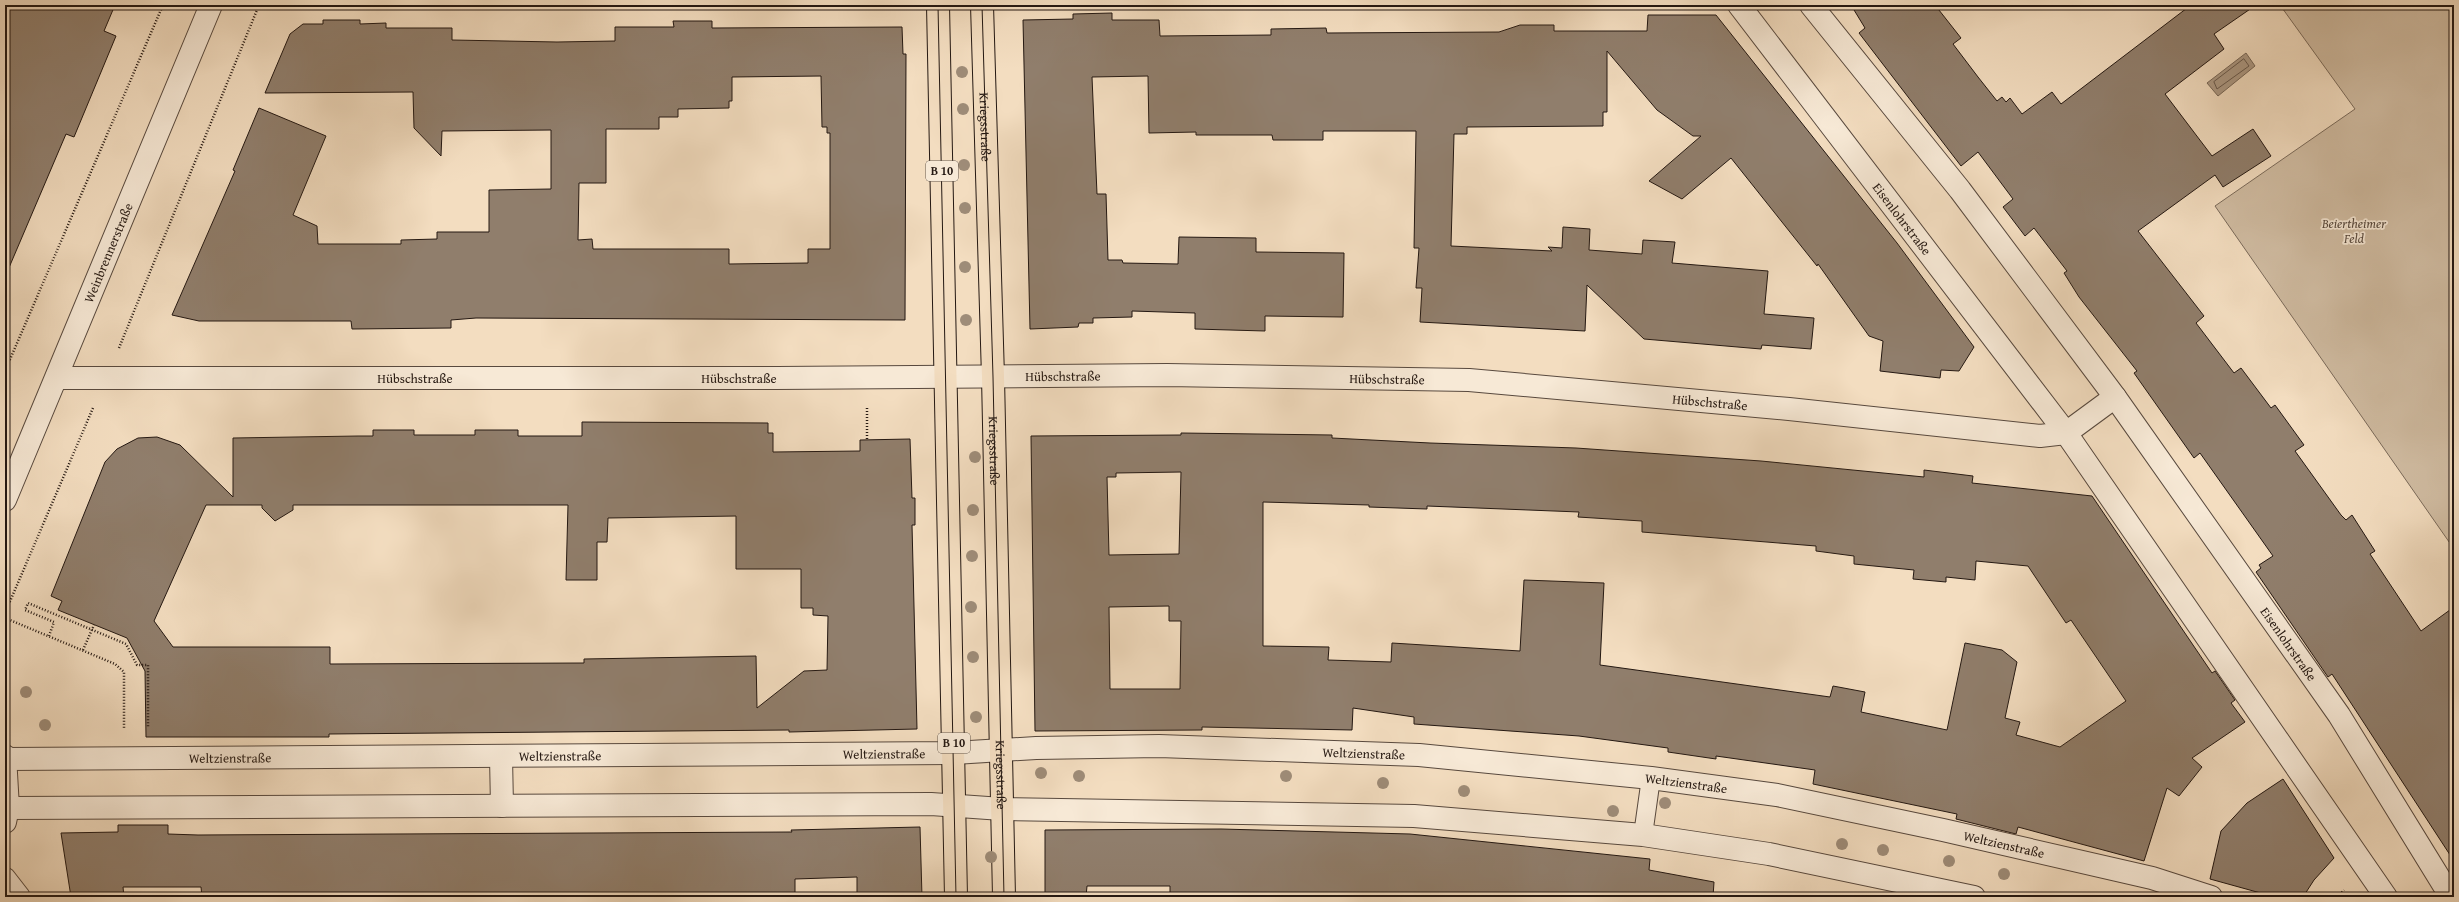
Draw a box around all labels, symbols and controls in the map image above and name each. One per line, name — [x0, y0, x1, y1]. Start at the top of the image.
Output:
street label: Kriegsstraße — [975, 92, 996, 162]
road number: B 10 — [926, 161, 958, 181]
street label: Eisenlohrstraße — [1868, 179, 1936, 259]
street label: Weinbrennerstraße — [79, 200, 138, 306]
park label: Beiertheimer Feld — [2321, 214, 2387, 248]
street label: Hübschstraße — [1025, 367, 1101, 386]
street label: Hübschstraße — [377, 369, 453, 388]
street label: Hübschstraße — [701, 369, 777, 388]
street label: Hübschstraße — [1349, 369, 1425, 389]
street label: Hübschstraße — [1672, 389, 1748, 415]
street label: Kriegsstraße — [984, 416, 1004, 486]
street label: Eisenlohrstraße — [2256, 603, 2321, 685]
road number: B 10 — [938, 733, 970, 753]
street label: Kriegsstraße — [991, 740, 1011, 810]
street label: Weltzienstraße — [1322, 743, 1405, 765]
street label: Weltzienstraße — [843, 744, 925, 764]
street label: Weltzienstraße — [519, 746, 601, 766]
street label: Weltzienstraße — [189, 748, 271, 768]
street label: Weltzienstraße — [1644, 768, 1728, 798]
street label: Weltzienstraße — [1962, 826, 2046, 863]

